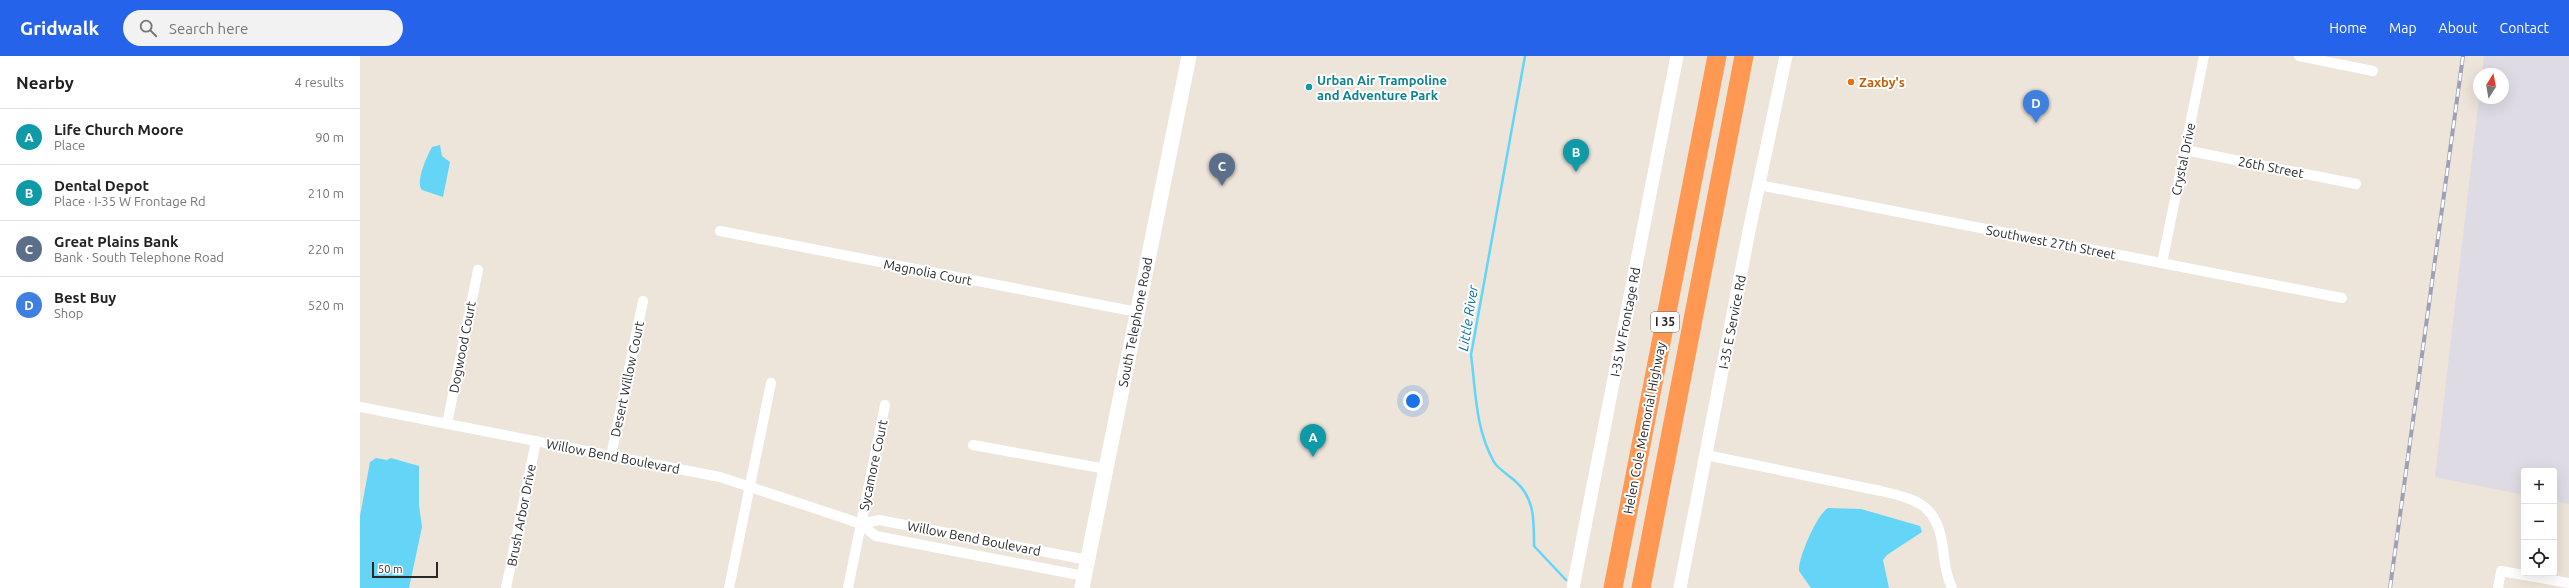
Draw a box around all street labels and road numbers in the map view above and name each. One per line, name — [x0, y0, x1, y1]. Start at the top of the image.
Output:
street label: Crystal Drive — [2168, 121, 2198, 197]
street label: 26th Street — [2237, 154, 2305, 180]
street label: Southwest 27th Street — [1985, 223, 2117, 261]
street label: South Telephone Road — [1116, 256, 1154, 388]
street label: Magnolia Court — [883, 257, 973, 287]
street label: I-35 W Frontage Rd — [1608, 266, 1642, 378]
street label: I-35 E Service Rd — [1716, 274, 1748, 370]
street label: Dogwood Court — [446, 300, 478, 394]
road number: I 35 — [1651, 312, 1679, 332]
street label: Desert Willow Court — [608, 320, 646, 438]
street label: Helen Cole Memorial Highway — [1620, 341, 1668, 515]
street label: Sycamore Court — [857, 418, 889, 512]
street label: Willow Bend Boulevard — [545, 436, 681, 476]
street label: Brush Arbor Drive — [504, 463, 538, 567]
street label: Willow Bend Boulevard — [906, 518, 1042, 558]

